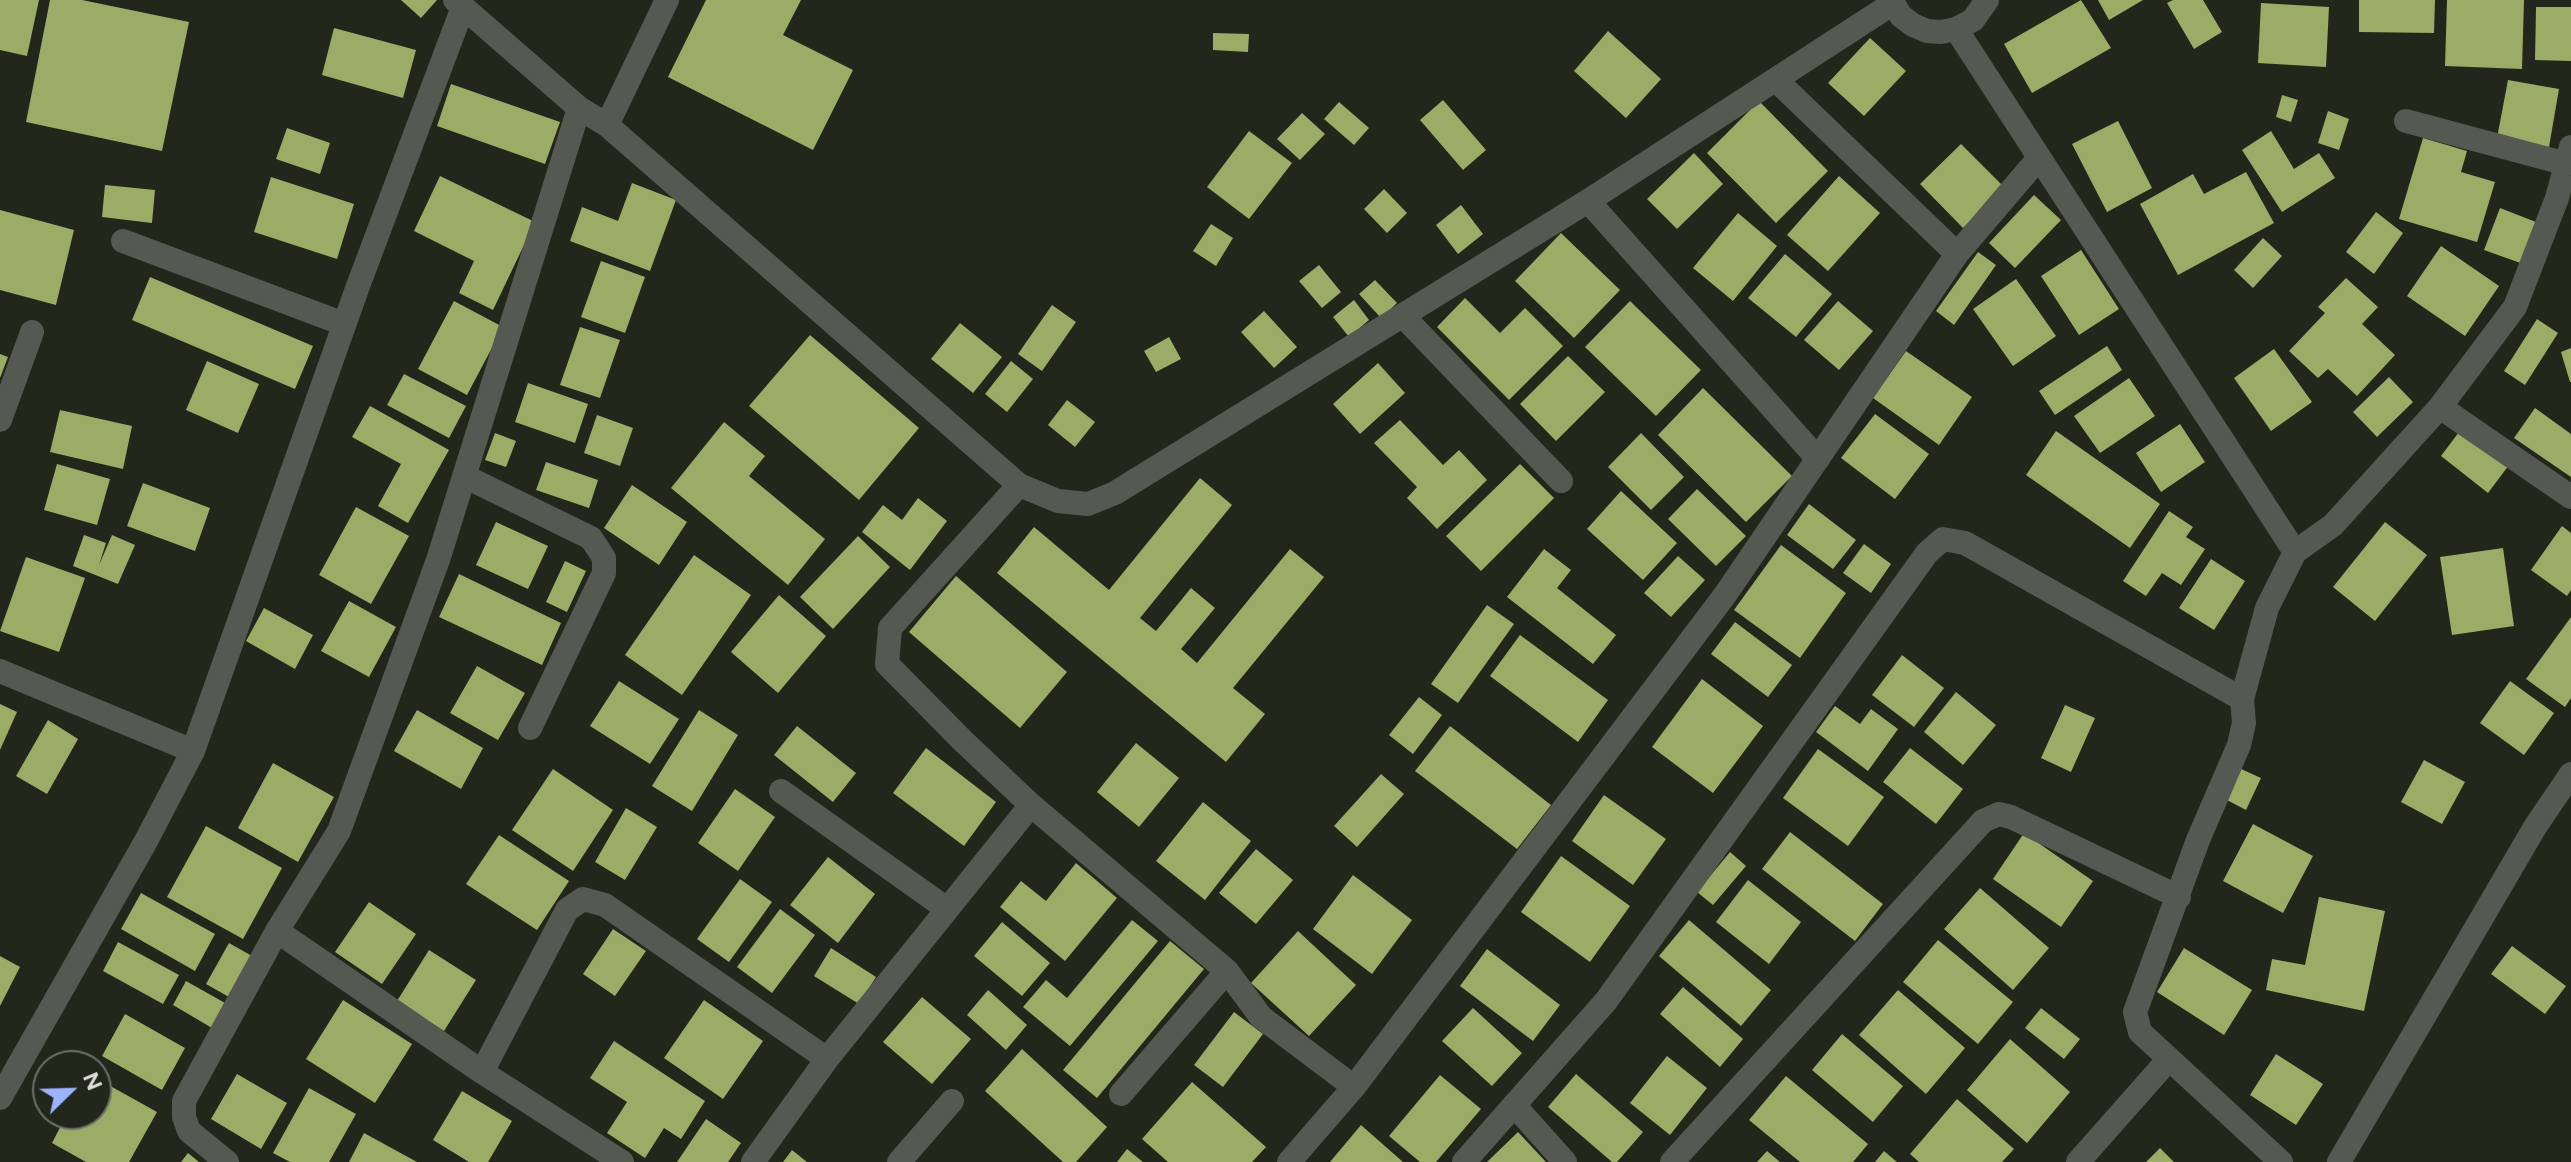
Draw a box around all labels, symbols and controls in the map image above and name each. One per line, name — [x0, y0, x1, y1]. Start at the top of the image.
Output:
north arrow — [32, 1050, 112, 1130]
text: N — [77, 1068, 108, 1094]

